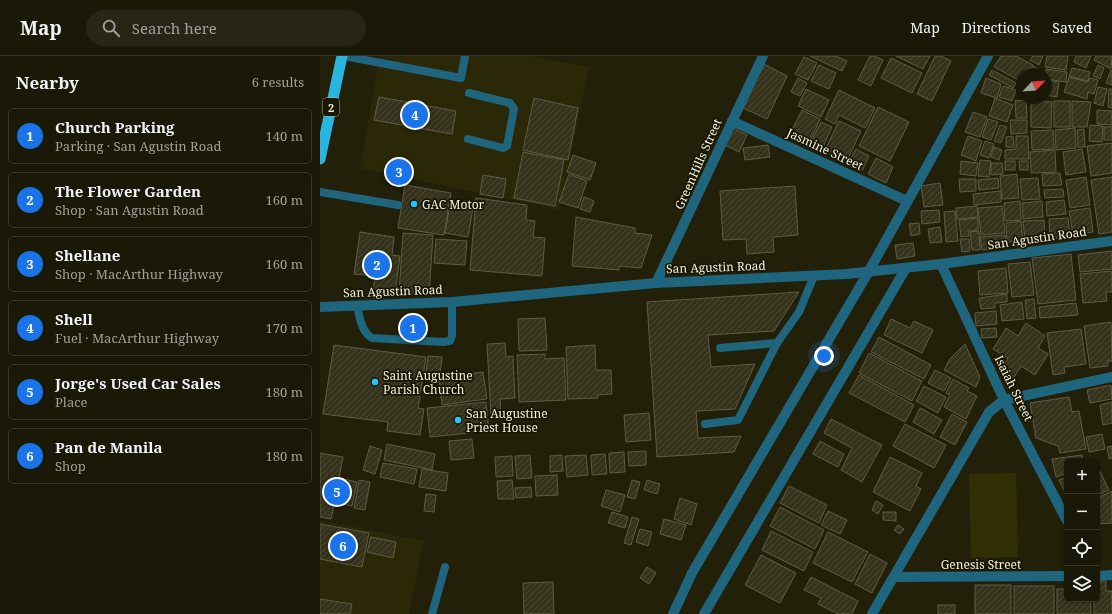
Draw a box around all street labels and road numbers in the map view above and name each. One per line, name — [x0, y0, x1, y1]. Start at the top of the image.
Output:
road number: 2 — [323, 98, 339, 116]
street label: GreenHills Street — [670, 116, 726, 212]
street label: Jasmine Street — [783, 123, 866, 174]
street label: San Agustin Road — [986, 223, 1088, 253]
street label: San Agustin Road — [666, 257, 767, 277]
street label: San Agustin Road — [343, 281, 444, 301]
street label: Isaiah Street — [991, 352, 1037, 424]
street label: Genesis Street — [941, 556, 1021, 573]

